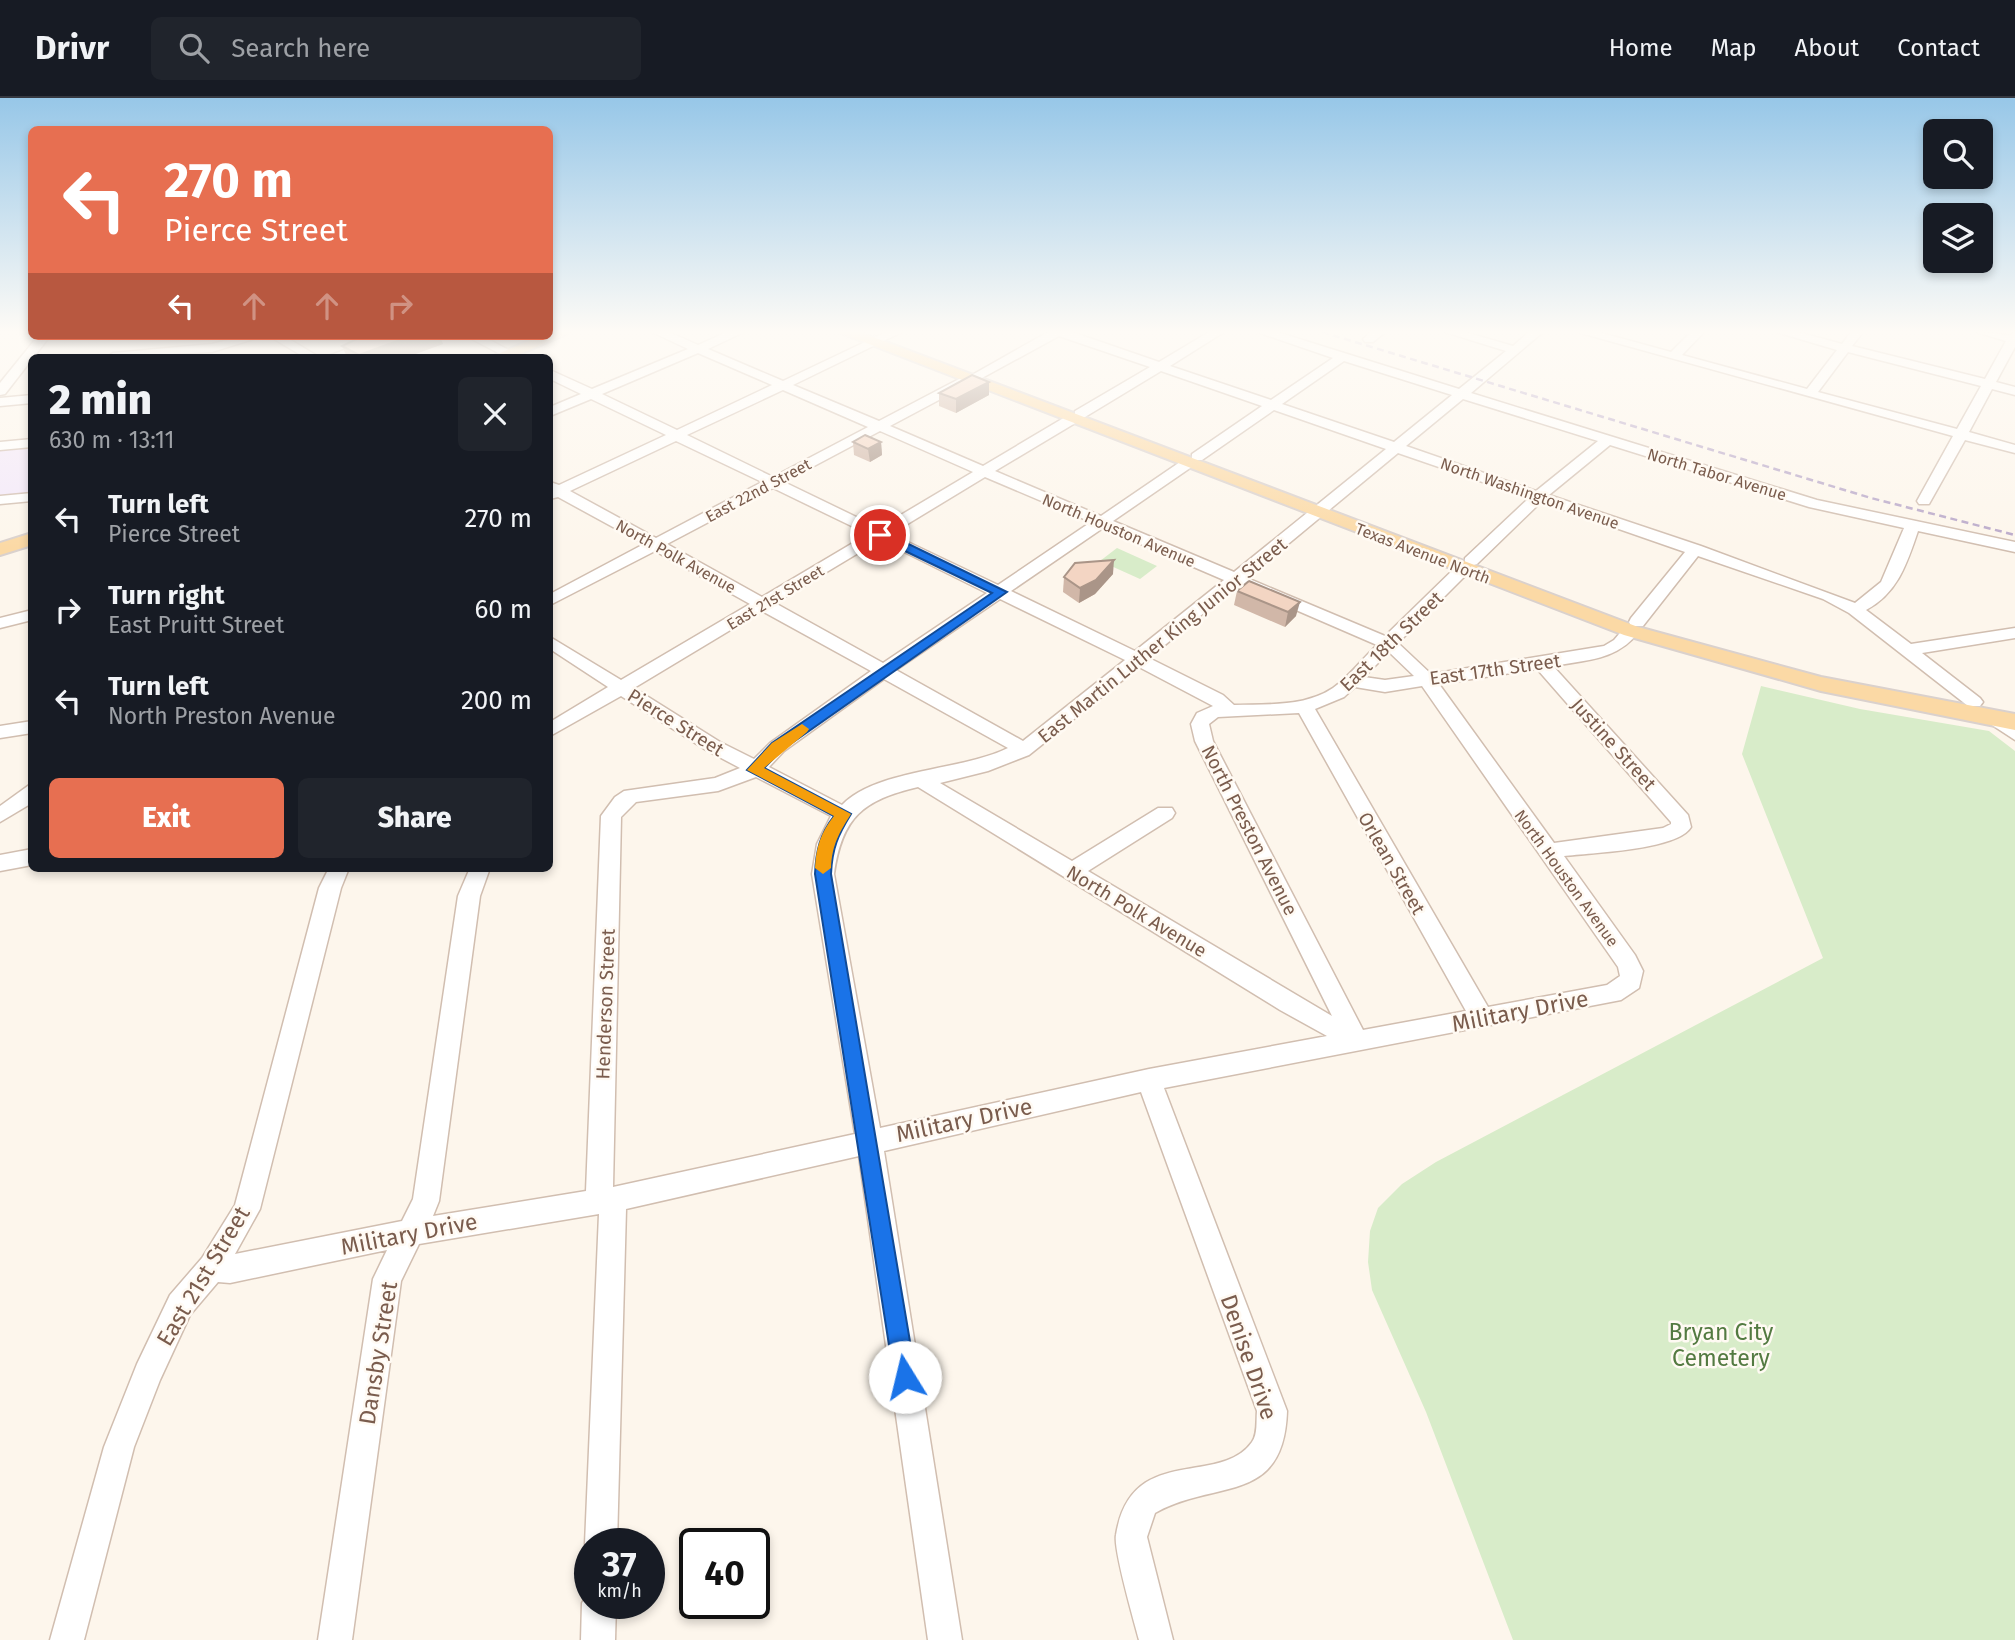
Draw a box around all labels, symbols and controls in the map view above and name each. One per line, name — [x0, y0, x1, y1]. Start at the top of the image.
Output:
search box — [151, 17, 641, 80]
text: Drivr — [35, 28, 109, 68]
icon: search — [175, 29, 213, 67]
text: Search here — [231, 33, 370, 64]
text: Home — [1609, 34, 1673, 62]
text: Map — [1711, 34, 1757, 62]
text: About — [1795, 34, 1859, 62]
text: Contact — [1897, 34, 1980, 62]
map controls — [1923, 119, 1993, 273]
button: search — [1923, 119, 1993, 189]
text: 270 m — [164, 151, 293, 210]
icon: left — [49, 154, 140, 245]
button: layers — [1923, 203, 1993, 273]
text: Pierce Street — [164, 211, 348, 249]
icon: left — [162, 287, 200, 325]
icon: ahead — [235, 287, 273, 325]
icon: ahead — [308, 287, 346, 325]
icon: right — [381, 287, 419, 325]
text: 2 min — [49, 375, 152, 425]
button: close — [458, 377, 532, 451]
text: 630 m · 13:11 — [49, 426, 175, 454]
street label: North Tabor Avenue — [1645, 444, 1789, 505]
street label: North Washington Avenue — [1438, 454, 1622, 533]
street label: East 22nd Street — [702, 455, 814, 526]
text: Turn left — [108, 489, 209, 520]
street label: North Houston Avenue — [1039, 490, 1198, 571]
icon: left — [49, 500, 87, 538]
text: 270 m — [464, 503, 532, 534]
pin — [850, 505, 910, 565]
street label: North Polk Avenue — [612, 516, 739, 597]
icon: arrive — [861, 516, 899, 554]
street label: Texas Avenue North — [1353, 519, 1493, 588]
text: Pierce Street — [108, 520, 240, 548]
street label: East Martin Luther King Junior Street — [1033, 533, 1292, 748]
street label: East 21st Street — [723, 561, 827, 634]
text: Turn right — [108, 580, 225, 611]
street label: East 18th Street — [1335, 586, 1448, 696]
icon: right — [49, 591, 87, 629]
text: 60 m — [474, 594, 532, 625]
text: East Pruitt Street — [108, 611, 284, 639]
street label: East 17th Street — [1428, 649, 1562, 690]
text: Turn left — [108, 671, 209, 702]
icon: left — [49, 682, 87, 720]
street label: Pierce Street — [623, 684, 728, 761]
text: 200 m — [461, 685, 532, 716]
street label: Justine Street — [1566, 694, 1661, 795]
text: North Preston Avenue — [108, 702, 336, 730]
street label: North Preston Avenue — [1197, 741, 1302, 919]
button: Exit — [49, 778, 284, 858]
button: Share — [298, 778, 532, 858]
street label: North Houston Avenue — [1511, 806, 1623, 950]
street label: Orlean Street — [1353, 808, 1430, 919]
street label: North Polk Avenue — [1063, 861, 1211, 962]
street label: Henderson Street — [591, 928, 620, 1080]
street label: Military Drive — [1449, 984, 1591, 1038]
street label: Military Drive — [893, 1092, 1035, 1148]
street label: East 21st Street — [150, 1201, 256, 1351]
street label: Military Drive — [338, 1207, 480, 1261]
street label: Dansby Street — [353, 1279, 403, 1427]
street label: Denise Drive — [1214, 1291, 1284, 1423]
park label: Bryan City Cemetery — [1669, 1318, 1774, 1372]
position arrow — [868, 1340, 942, 1414]
speed limit sign: 40 — [679, 1528, 770, 1619]
text: 37 — [602, 1543, 637, 1585]
text: km/h — [597, 1580, 642, 1602]

